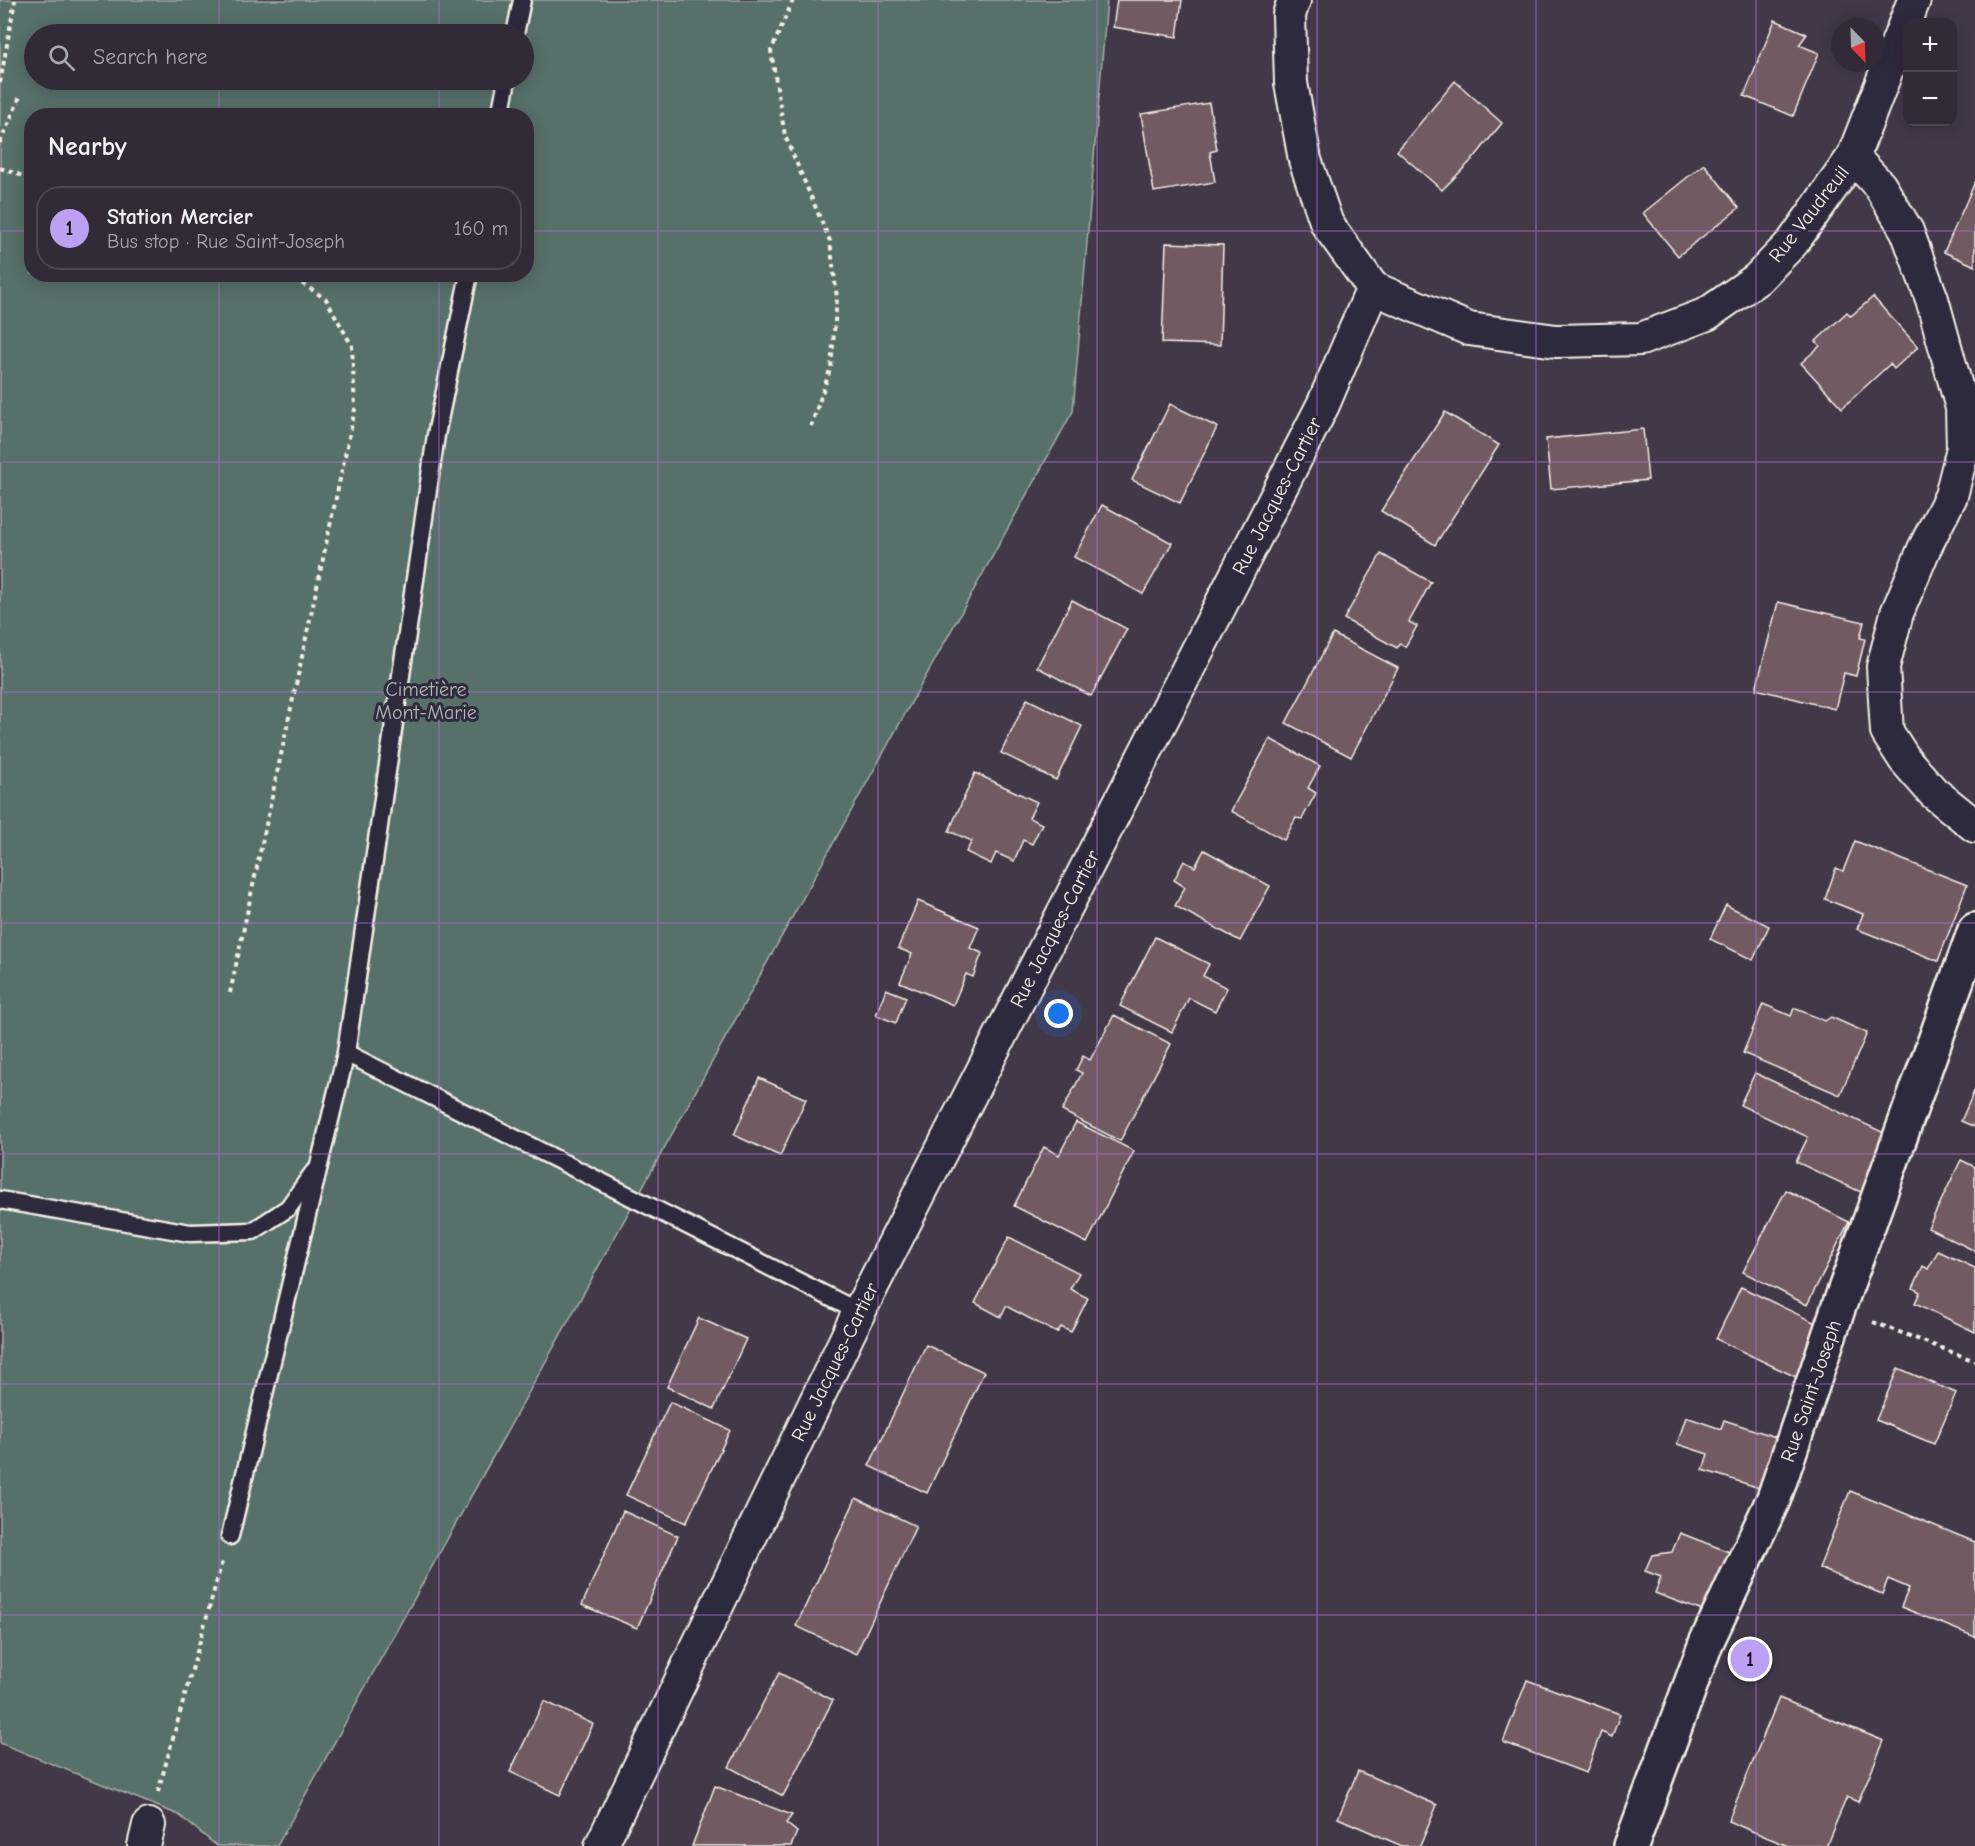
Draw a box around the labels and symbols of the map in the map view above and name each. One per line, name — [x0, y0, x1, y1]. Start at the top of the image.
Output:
north arrow — [1831, 18, 1885, 72]
street label: Rue Vaudreuil — [1764, 161, 1854, 267]
street label: Rue Jacques-Cartier — [1227, 413, 1327, 579]
park label: Cimetière Mont-Marie — [375, 678, 477, 724]
street label: Rue Jacques-Cartier — [1005, 846, 1105, 1012]
your location — [1044, 999, 1073, 1028]
street label: Rue Jacques-Cartier — [787, 1279, 883, 1445]
street label: Rue Saint-Joseph — [1776, 1317, 1846, 1465]
pin: 1 — [1730, 1636, 1770, 1682]

